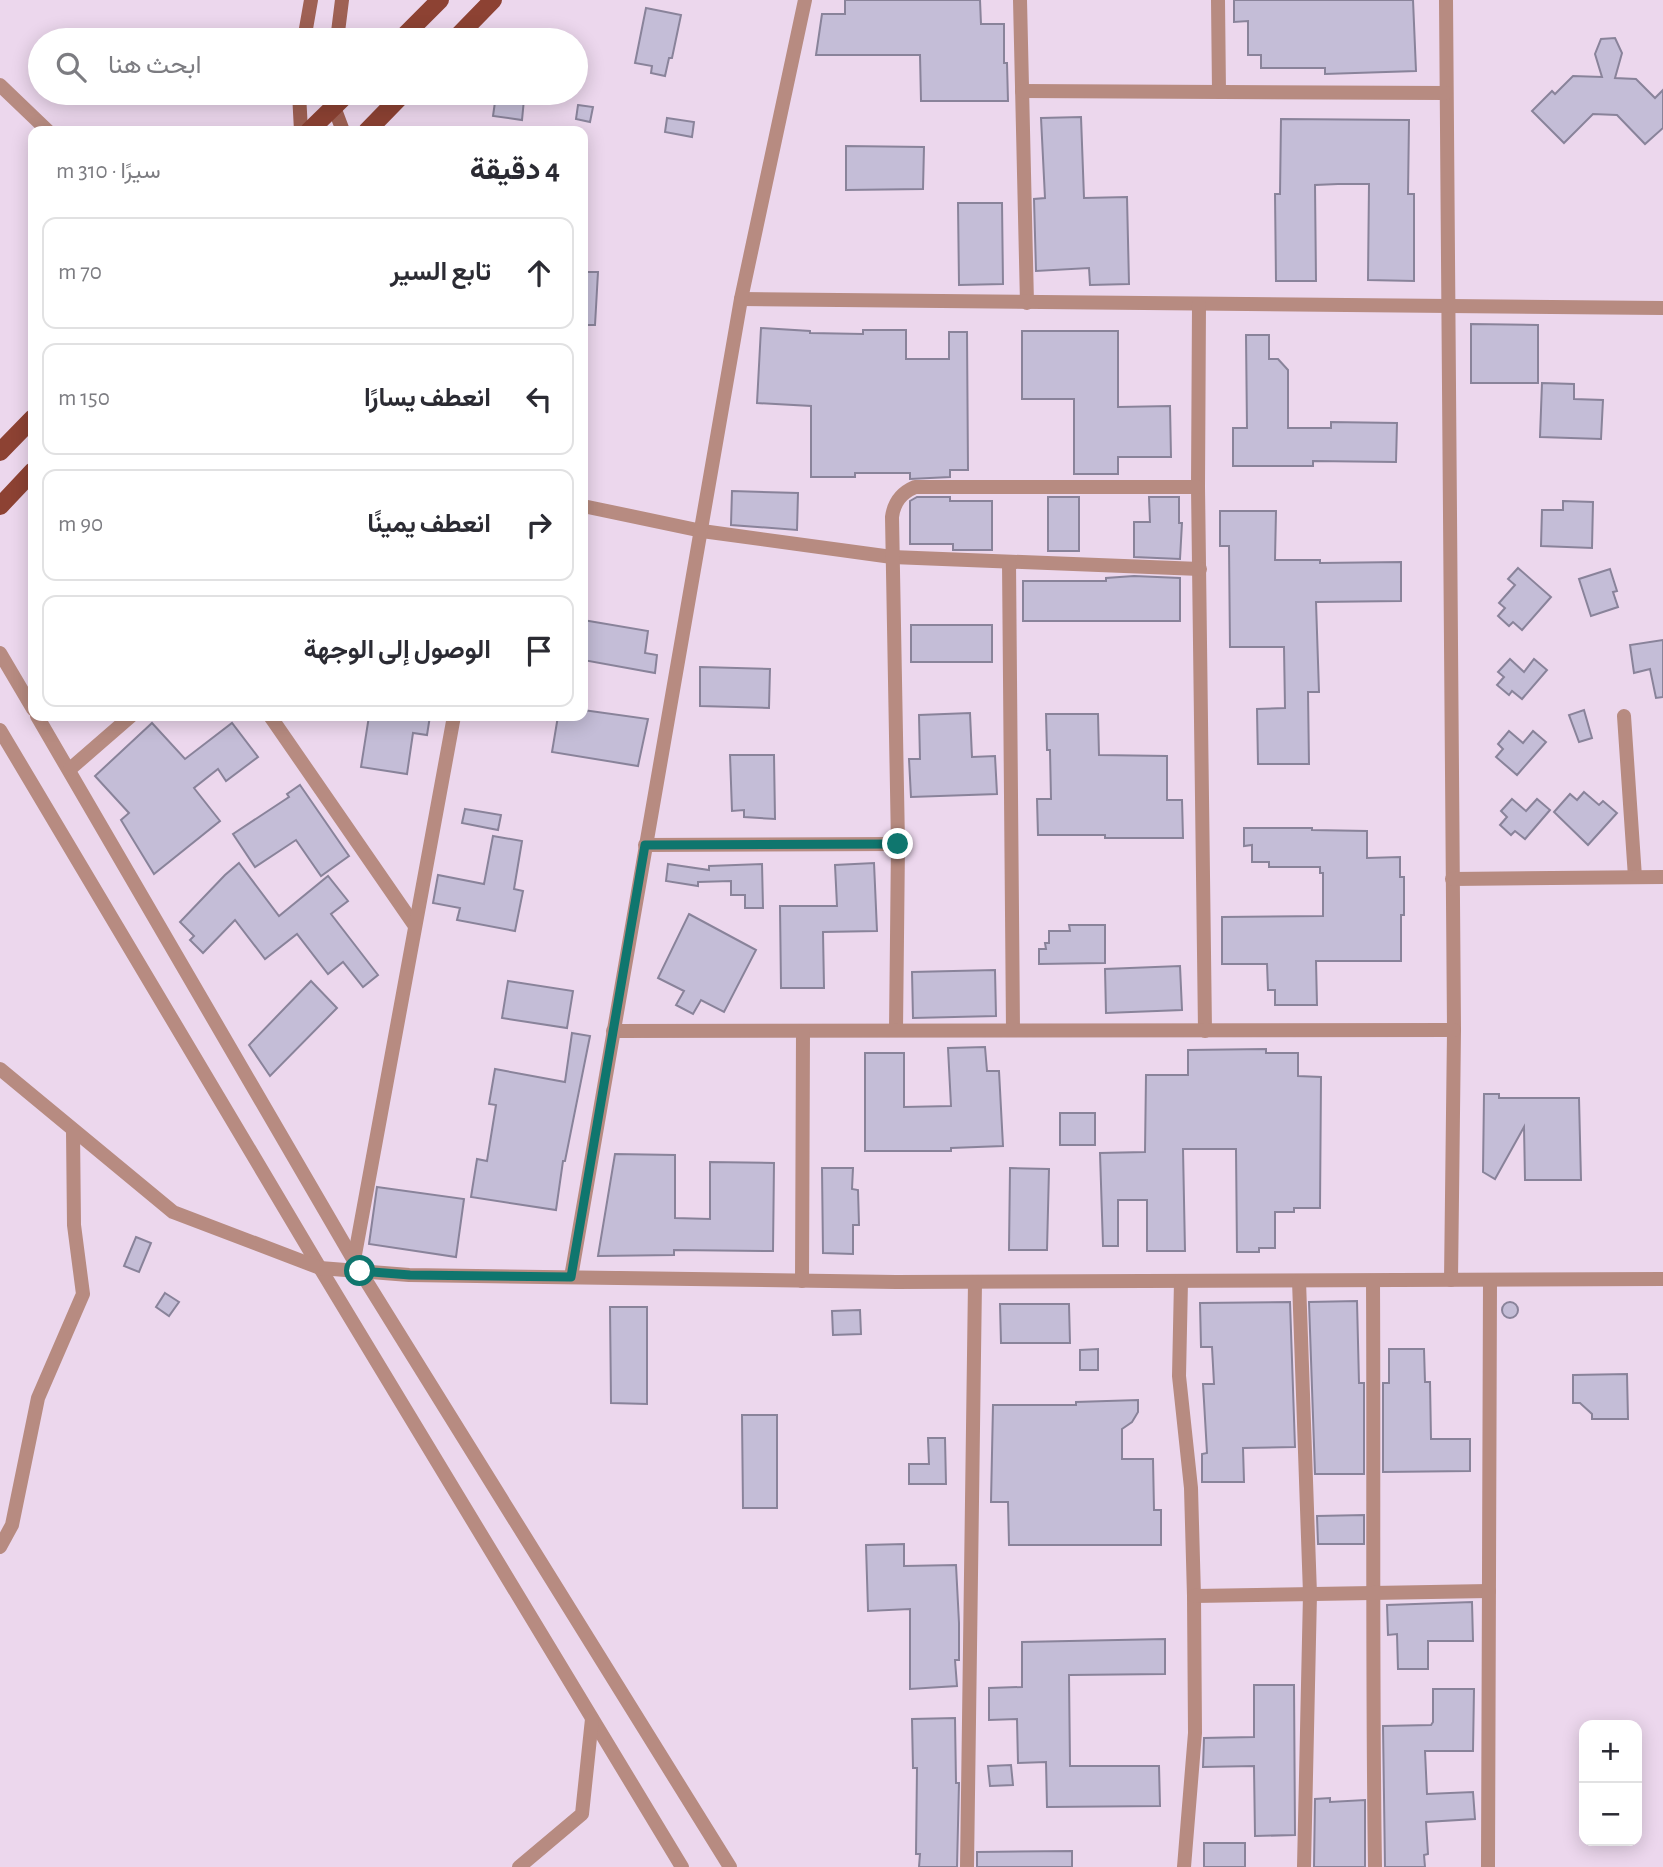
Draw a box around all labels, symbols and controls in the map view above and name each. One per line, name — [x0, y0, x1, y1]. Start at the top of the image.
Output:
search box — [28, 28, 588, 105]
icon: search — [52, 48, 90, 86]
text: ابحث هنا — [108, 52, 202, 78]
text: 4 دقيقة — [470, 155, 560, 185]
text: سيرًا · 310 m — [56, 160, 161, 183]
icon: ahead — [520, 254, 558, 292]
text: تابع السير — [390, 259, 491, 285]
text: 70 m — [58, 261, 102, 284]
icon: left — [520, 380, 558, 418]
text: انعطف يسارًا — [364, 385, 491, 411]
text: 150 m — [58, 387, 110, 410]
icon: right — [520, 506, 558, 544]
text: انعطف يمينًا — [367, 511, 491, 537]
text: 90 m — [58, 513, 103, 536]
icon: arrive — [520, 632, 558, 670]
text: الوصول إلى الوجهة — [303, 637, 491, 663]
route end — [882, 828, 913, 859]
route start — [344, 1255, 375, 1286]
map controls — [1579, 1720, 1642, 1846]
button: + — [1579, 1720, 1642, 1783]
button: − — [1579, 1783, 1642, 1846]

